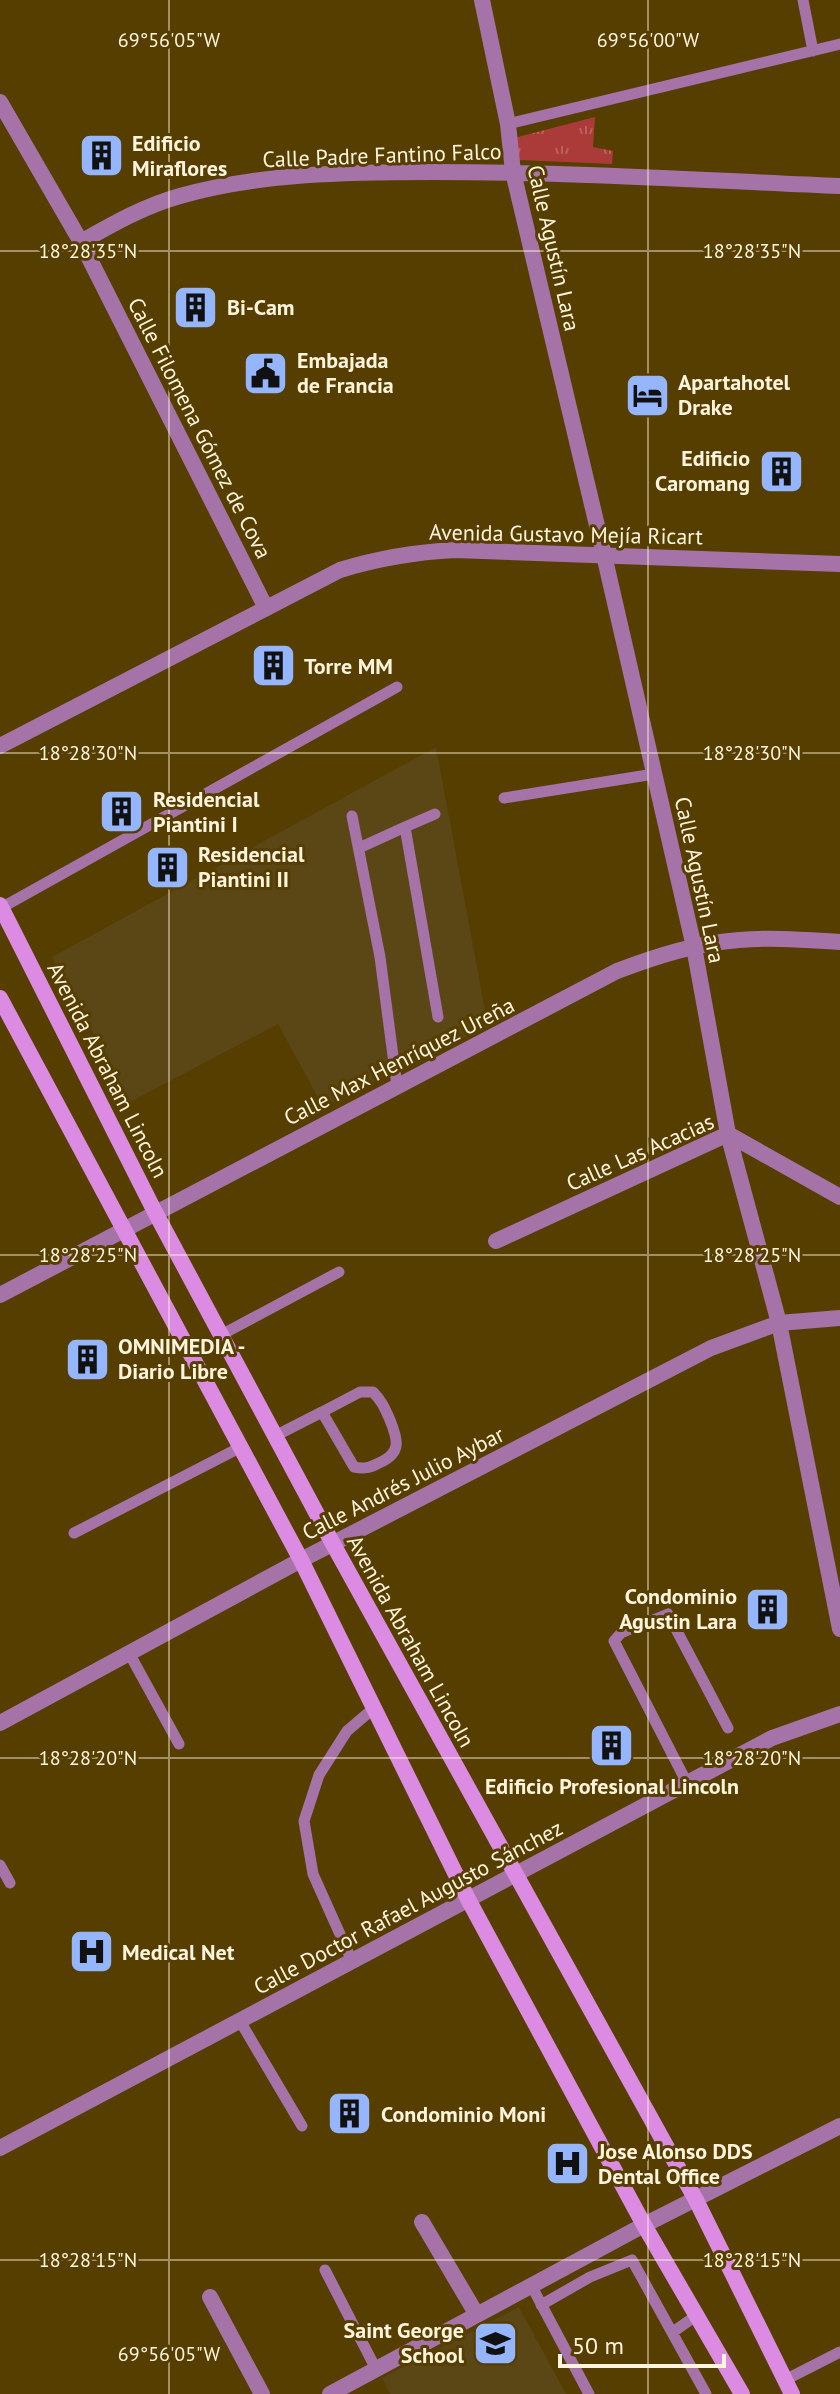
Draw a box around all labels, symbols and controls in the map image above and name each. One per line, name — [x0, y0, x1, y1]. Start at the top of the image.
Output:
text: 69°56'05"W — [118, 27, 221, 53]
text: 69°56'00"W — [597, 27, 700, 53]
place label: Edificio Miraflores — [132, 129, 227, 182]
building icon: Edificio Miraflores — [77, 132, 125, 180]
street label: Calle Padre Fantino Falco — [262, 137, 502, 173]
street label: Calle Agustín Lara — [521, 162, 587, 334]
text: 18°28'35"N — [39, 238, 137, 264]
text: 18°28'35"N — [703, 238, 801, 264]
building icon: Bi-Cam — [172, 283, 220, 331]
street label: Calle Filomena Gómez de Cova — [122, 293, 278, 563]
place label: Bi-Cam — [227, 293, 295, 321]
place label: Embajada de Francia — [297, 346, 394, 399]
public building icon: Embajada de Francia — [242, 349, 290, 397]
place label: Apartahotel Drake — [678, 368, 791, 421]
hotel icon: Apartahotel Drake — [623, 371, 671, 419]
place label: Edificio Caromang — [655, 444, 750, 497]
building icon: Edificio Caromang — [757, 447, 805, 495]
street label: Avenida Gustavo Mejía Ricart — [429, 518, 704, 550]
building icon: Torre MM — [249, 642, 297, 690]
place label: Torre MM — [304, 652, 393, 680]
text: 18°28'30"N — [39, 740, 137, 766]
text: 18°28'30"N — [703, 740, 801, 766]
place label: Residencial Piantini I — [153, 785, 260, 838]
building icon: Residencial Piantini I — [98, 788, 146, 836]
street label: Calle Agustín Lara — [669, 794, 731, 966]
place label: Residencial Piantini II — [198, 840, 305, 893]
building icon: Residencial Piantini II — [143, 843, 191, 891]
street label: Avenida Abraham Lincoln — [41, 957, 175, 1183]
street label: Calle Max Henríquez Ureña — [279, 991, 519, 1131]
street label: Calle Las Acacias — [562, 1107, 718, 1197]
text: 18°28'25"N — [39, 1242, 137, 1268]
text: 18°28'25"N — [703, 1242, 801, 1268]
place label: OMNIMEDIA - Diario Libre — [118, 1332, 246, 1385]
building icon: OMNIMEDIA - Diario Libre — [63, 1335, 111, 1383]
street label: Calle Andrés Julio Aybar — [297, 1420, 509, 1546]
street label: Avenida Abraham Lincoln — [341, 1530, 481, 1752]
place label: Condominio Agustin Lara — [619, 1582, 737, 1635]
building icon: Condominio Agustin Lara — [744, 1585, 792, 1633]
building icon: Edificio Profesional Lincoln — [588, 1721, 636, 1769]
text: 18°28'20"N — [39, 1745, 137, 1771]
text: 18°28'20"N — [703, 1745, 801, 1771]
place label: Edificio Profesional Lincoln — [485, 1772, 739, 1800]
street label: Calle Doctor Rafael Augusto Sánchez — [249, 1813, 567, 2001]
hospital icon: Medical Net — [67, 1928, 115, 1976]
place label: Medical Net — [122, 1938, 235, 1966]
building icon: Condominio Moni — [326, 2090, 374, 2138]
place label: Condominio Moni — [381, 2100, 546, 2128]
place label: Jose Alonso DDS Dental Office — [597, 2137, 753, 2190]
hospital icon: Jose Alonso DDS Dental Office — [543, 2140, 591, 2188]
text: 18°28'15"N — [39, 2247, 137, 2273]
text: 18°28'15"N — [703, 2247, 801, 2273]
place label: Saint George School — [344, 2316, 465, 2369]
scale bar — [560, 2318, 724, 2368]
school or university icon: Saint George School — [471, 2319, 519, 2367]
text: 50 m — [572, 2330, 624, 2361]
text: 69°56'05"W — [118, 2341, 221, 2367]

